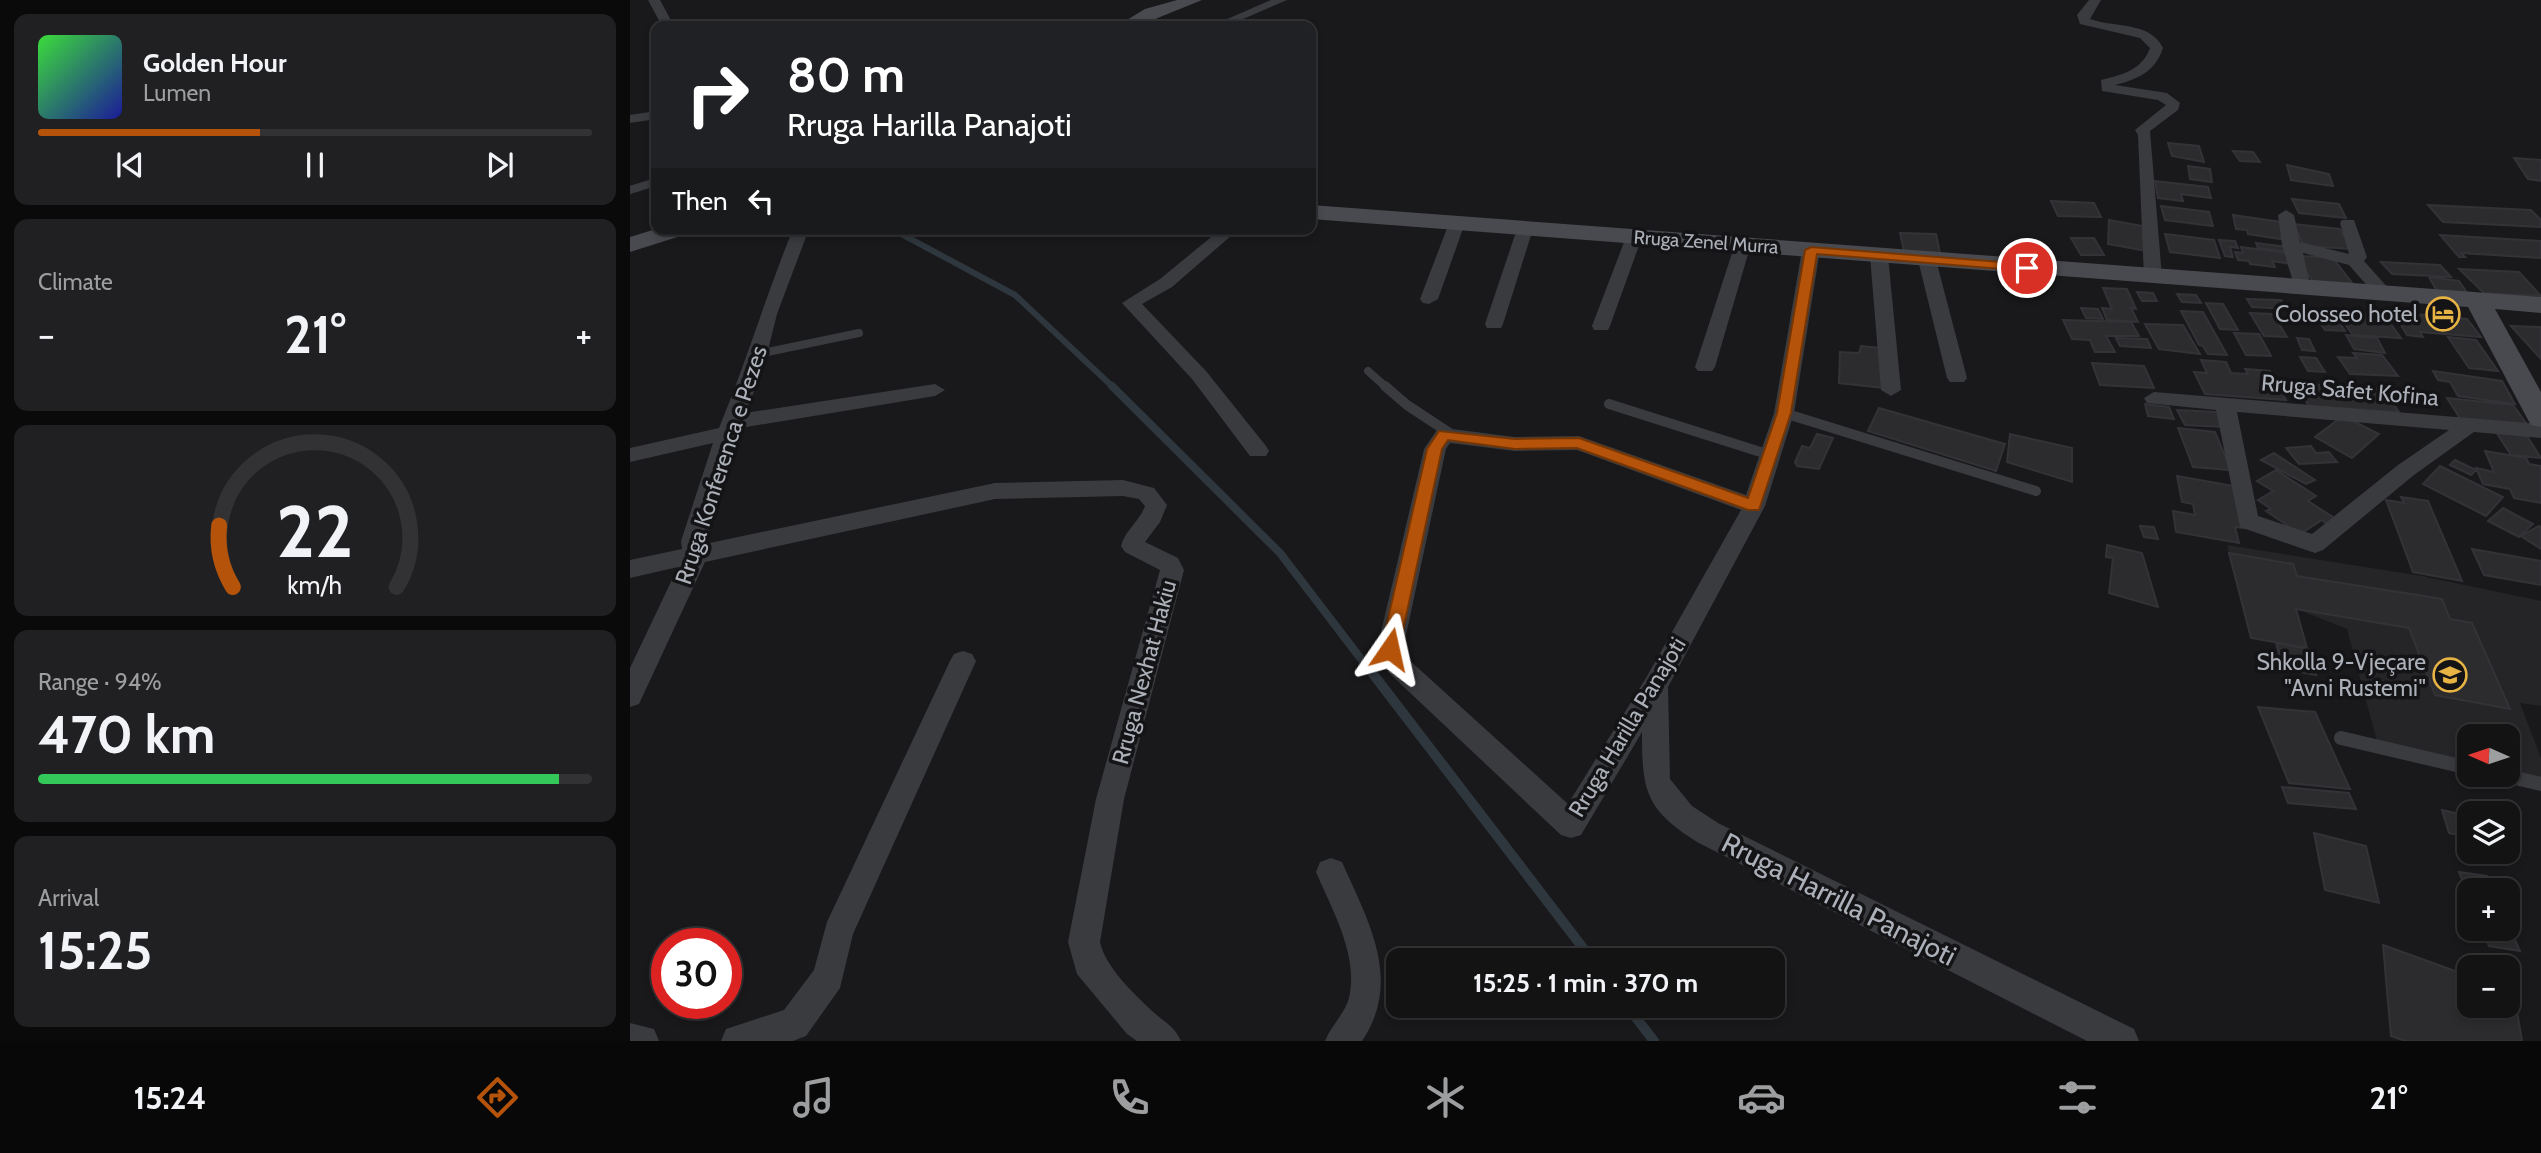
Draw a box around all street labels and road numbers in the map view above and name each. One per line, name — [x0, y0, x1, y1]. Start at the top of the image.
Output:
street label: Rruga Zenel Murra — [1633, 225, 1779, 259]
street label: Rruga Konferenca e Pezes — [669, 342, 773, 588]
street label: Rruga Safet Kofina — [2260, 368, 2440, 412]
street label: Rruga Nexhat Hakiu — [1106, 577, 1182, 767]
street label: Rruga Harilla Panajoti — [1562, 632, 1692, 822]
street label: Rruga Harrilla Panajoti — [1716, 825, 1962, 973]

